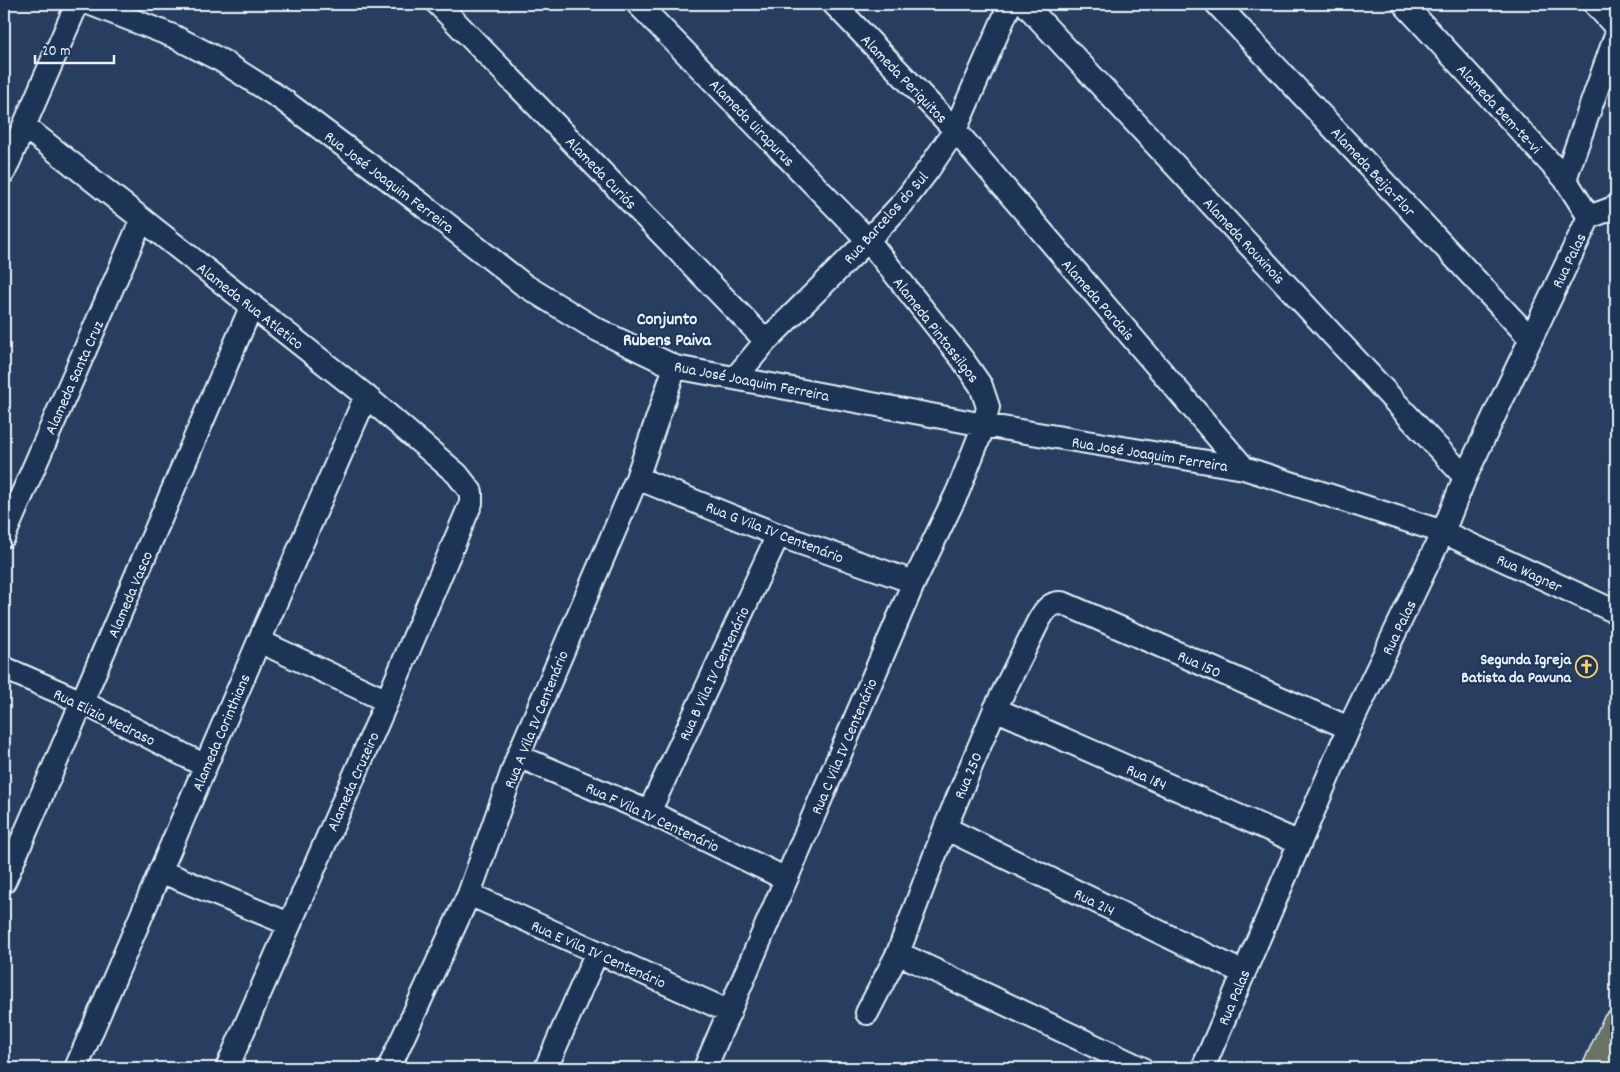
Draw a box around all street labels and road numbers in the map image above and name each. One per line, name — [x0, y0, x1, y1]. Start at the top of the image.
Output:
street label: Alameda Periquitos — [854, 30, 952, 130]
street label: Alameda Bem-te-vi — [1450, 59, 1546, 160]
street label: Alameda Uirapurus — [703, 74, 799, 173]
street label: Alameda Beija-Flor — [1324, 123, 1420, 223]
street label: Rua José Joaquim Ferreira — [319, 126, 459, 240]
street label: Alameda Curiós — [559, 132, 641, 216]
street label: Rua Barcelos do Sul — [839, 167, 935, 270]
street label: Alameda Rouxinois — [1197, 193, 1290, 291]
street label: Rua Palas — [1547, 229, 1594, 293]
street label: Alameda Pardais — [1055, 255, 1139, 347]
street label: Alameda Rua Atletico — [191, 258, 308, 356]
street label: Alameda Pintassilgos — [886, 273, 984, 389]
street label: Alameda Santa Cruz — [40, 317, 111, 439]
street label: Rua José Joaquim Ferreira — [672, 356, 832, 409]
street label: Rua José Joaquim Ferreira — [1070, 432, 1230, 479]
street label: Rua G Vila IV Centenário — [702, 496, 846, 570]
street label: Alameda Vasco — [103, 548, 160, 642]
street label: Rua Wagner — [1492, 549, 1566, 599]
street label: Rua Palas — [1377, 596, 1424, 660]
street label: Rua B Vila IV Centenário — [674, 603, 756, 745]
street label: Rua 150 — [1174, 646, 1224, 685]
street label: Rua A Vila IV Centenário — [499, 648, 575, 792]
street label: Alameda Corinthians — [187, 670, 258, 795]
street label: Rua C Vila IV Centenário — [806, 675, 884, 819]
street label: Rua Elizio Medraso — [49, 684, 159, 753]
street label: Alameda Cruzeiro — [322, 729, 386, 835]
street label: Rua 250 — [949, 749, 989, 803]
street label: Rua 184 — [1122, 759, 1170, 797]
street label: Rua F Vila IV Centenário — [581, 777, 723, 859]
street label: Rua 214 — [1070, 883, 1118, 923]
street label: Rua E Vila IV Centenário — [527, 915, 669, 995]
street label: Rua Palas — [1213, 966, 1257, 1029]

